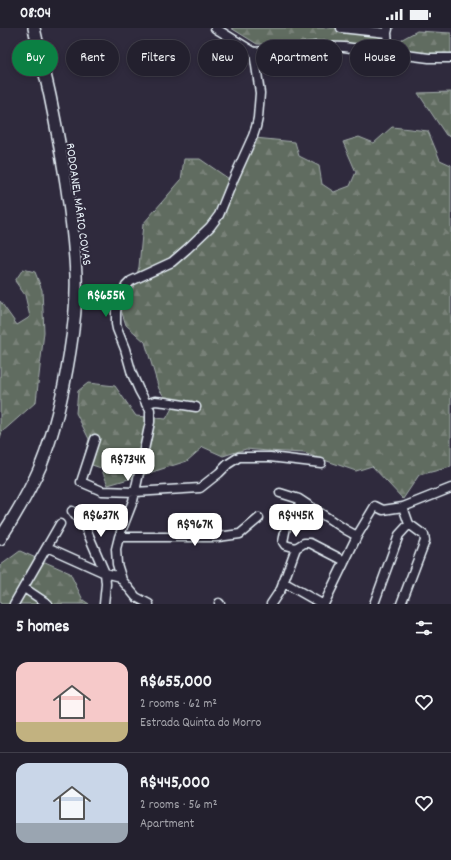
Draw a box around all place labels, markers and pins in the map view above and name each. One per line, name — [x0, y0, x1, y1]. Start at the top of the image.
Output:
pin: R$655K — [73, 284, 139, 318]
pin: R$734K — [95, 448, 161, 482]
pin: R$637K — [68, 504, 134, 538]
pin: R$445K — [263, 504, 329, 538]
pin: R$967K — [162, 513, 228, 547]

